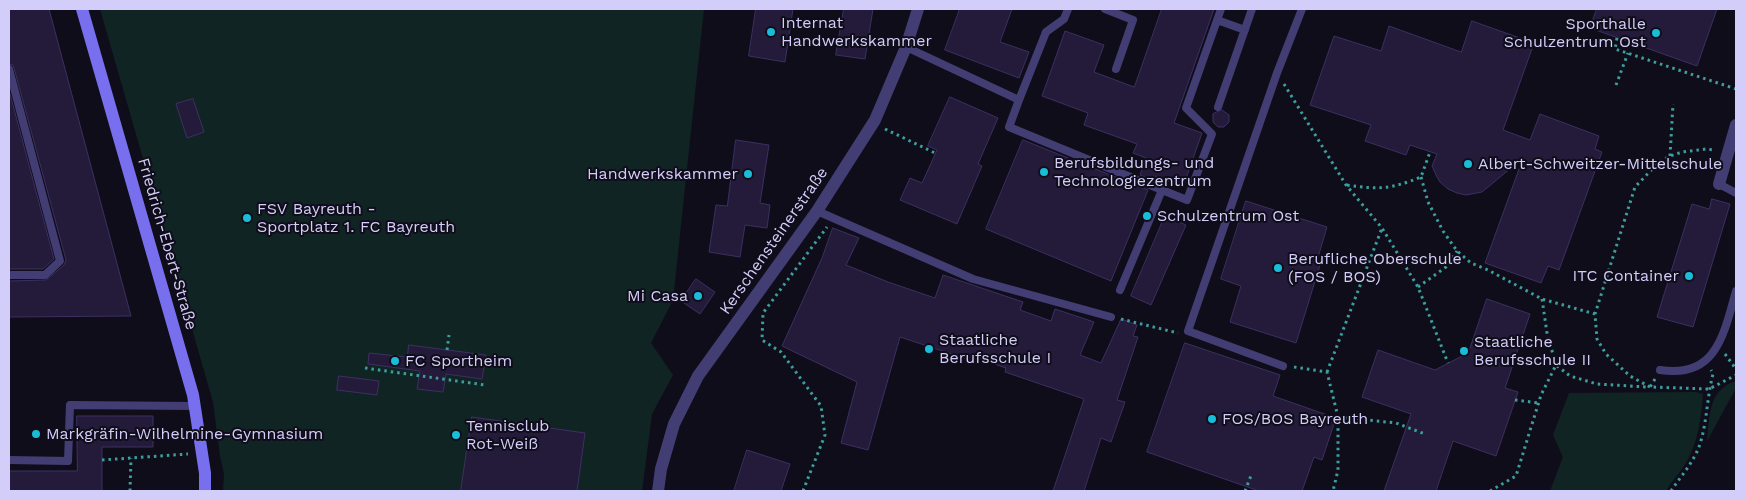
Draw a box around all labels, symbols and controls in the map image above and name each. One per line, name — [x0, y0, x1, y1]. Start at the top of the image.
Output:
place label: Internat Handwerkskammer — [781, 13, 932, 51]
place label: Sporthalle Schulzentrum Ost — [1504, 14, 1646, 52]
marker: Internat Handwerkskammer — [765, 26, 777, 38]
marker: Sporthalle Schulzentrum Ost — [1650, 27, 1662, 39]
place label: Berufsbildungs- und Technologiezentrum — [1054, 153, 1214, 191]
place label: Albert-Schweitzer-Mittelschule — [1478, 154, 1722, 174]
street label: Friedrich-Ebert-Straße — [133, 156, 201, 332]
marker: Albert-Schweitzer-Mittelschule — [1462, 158, 1474, 170]
place label: Handwerkskammer — [587, 164, 738, 184]
street label: Kerschensteinerstraße — [716, 164, 832, 318]
marker: Berufsbildungs- und Technologiezentrum — [1038, 166, 1050, 178]
marker: Handwerkskammer — [742, 168, 754, 180]
place label: FSV Bayreuth - Sportplatz 1. FC Bayreuth — [257, 199, 455, 237]
place label: Schulzentrum Ost — [1157, 206, 1299, 226]
marker: Schulzentrum Ost — [1141, 210, 1153, 222]
marker: FSV Bayreuth - Sportplatz 1. FC Bayreuth — [241, 212, 253, 224]
place label: Berufliche Oberschule (FOS / BOS) — [1288, 249, 1462, 287]
marker: Berufliche Oberschule (FOS / BOS) — [1272, 262, 1284, 274]
place label: ITC Container — [1572, 266, 1679, 286]
marker: ITC Container — [1683, 270, 1695, 282]
place label: Mi Casa — [627, 286, 688, 306]
marker: Mi Casa — [692, 290, 704, 302]
place label: Staatliche Berufsschule I — [939, 330, 1051, 368]
place label: Staatliche Berufsschule II — [1474, 332, 1591, 370]
marker: Staatliche Berufsschule I — [923, 343, 935, 355]
marker: Staatliche Berufsschule II — [1458, 345, 1470, 357]
place label: FC Sportheim — [405, 351, 512, 371]
marker: FC Sportheim — [389, 355, 401, 367]
place label: FOS/BOS Bayreuth — [1222, 409, 1368, 429]
marker: FOS/BOS Bayreuth — [1206, 413, 1218, 425]
place label: Tennisclub Rot-Weiß — [466, 416, 549, 454]
place label: Markgräfin-Wilhelmine-Gymnasium — [46, 424, 323, 444]
marker: Markgräfin-Wilhelmine-Gymnasium — [30, 428, 42, 440]
marker: Tennisclub Rot-Weiß — [450, 429, 462, 441]

